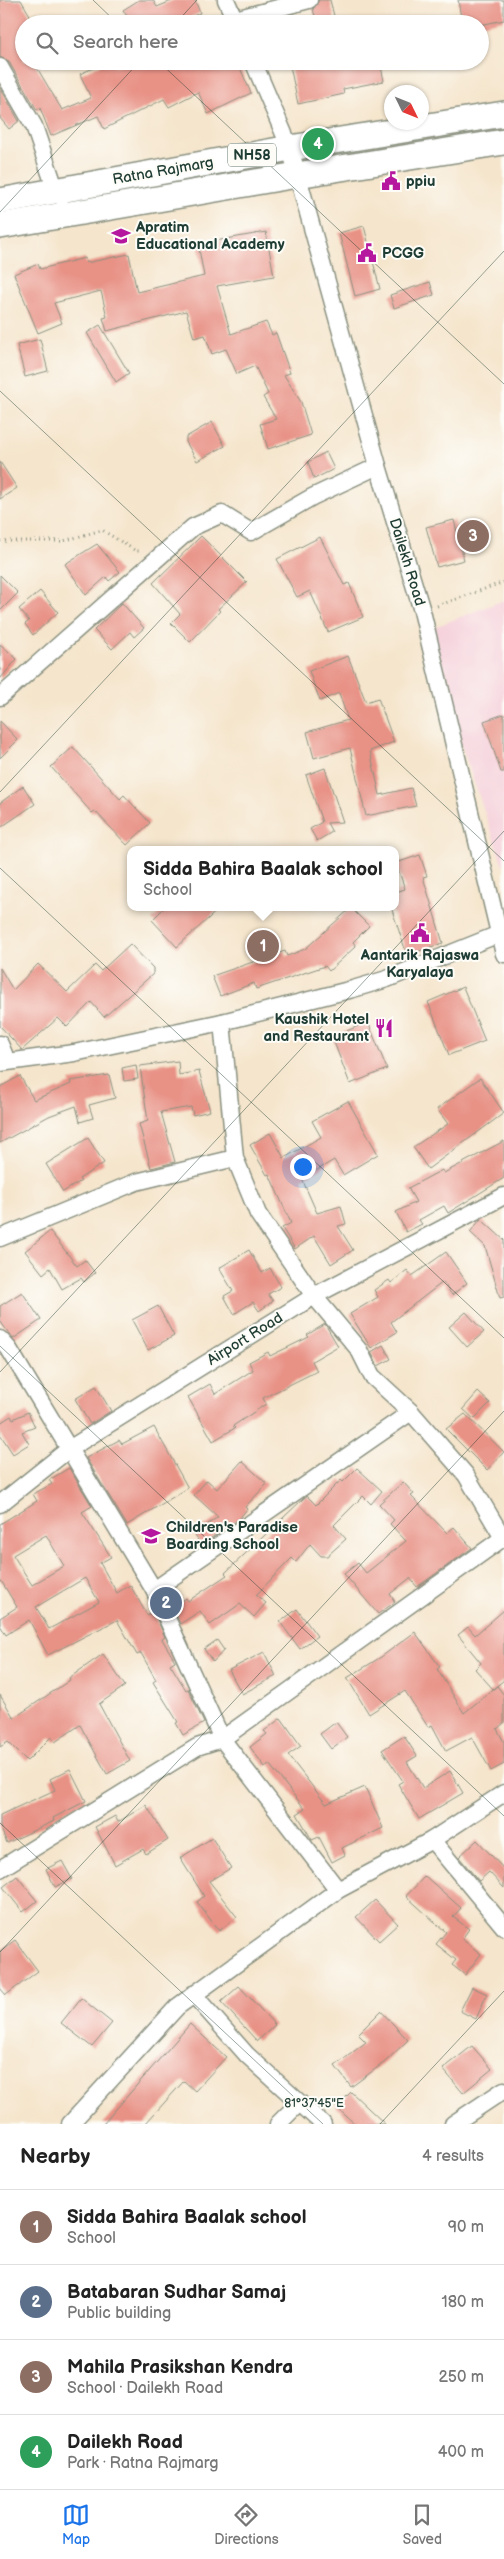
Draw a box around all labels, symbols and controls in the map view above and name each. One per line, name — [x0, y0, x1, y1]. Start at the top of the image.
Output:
search box — [15, 15, 489, 70]
icon: search — [33, 29, 61, 57]
text: Search here — [73, 31, 178, 54]
north arrow — [384, 85, 429, 130]
pin: 4 — [302, 125, 334, 163]
road number: NH58 — [228, 144, 276, 166]
street label: Ratna Rajmarg — [111, 153, 215, 189]
public building icon: ppiu — [380, 170, 402, 192]
place label: ppiu — [406, 172, 435, 191]
place label: Apratim Educational Academy — [135, 218, 285, 254]
school or university icon: Apratim Educational Academy — [110, 225, 132, 247]
public building icon: PCGG — [356, 242, 378, 264]
place label: PCGG — [382, 244, 424, 263]
street label: Dailekh Road — [385, 516, 429, 608]
pin: 3 — [457, 517, 489, 555]
popup — [127, 846, 399, 911]
text: Sidda Bahira Baalak school — [143, 858, 383, 881]
text: School — [143, 881, 192, 900]
public building icon: Aantarik Rajaswa Karyalaya — [409, 922, 431, 944]
pin: 1 — [247, 927, 279, 965]
place label: Aantarik Rajaswa Karyalaya — [360, 946, 479, 982]
place label: Kaushik Hotel and Restaurant — [264, 1010, 369, 1046]
restaurant icon: Kaushik Hotel and Restaurant — [373, 1017, 395, 1039]
your location — [290, 1154, 316, 1180]
street label: Airport Road — [204, 1308, 286, 1370]
place label: Children's Paradise Boarding School — [166, 1518, 298, 1554]
school or university icon: Children's Paradise Boarding School — [140, 1525, 162, 1547]
pin: 2 — [150, 1584, 182, 1622]
text: 81°37'45"E — [284, 2096, 344, 2111]
text: Nearby — [20, 2144, 90, 2169]
text: 4 results — [422, 2147, 484, 2166]
text: Sidda Bahira Baalak school — [67, 2206, 306, 2229]
text: 1 — [33, 2218, 39, 2237]
text: 90 m — [448, 2218, 484, 2237]
text: School — [67, 2229, 116, 2248]
text: Batabaran Sudhar Samaj — [67, 2281, 286, 2304]
text: 2 — [31, 2293, 41, 2312]
text: 180 m — [442, 2293, 484, 2312]
text: Public building — [67, 2304, 171, 2323]
text: Mahila Prasikshan Kendra — [67, 2356, 293, 2379]
text: 3 — [31, 2368, 41, 2387]
text: 250 m — [438, 2368, 484, 2387]
text: School · Dailekh Road — [67, 2379, 223, 2398]
text: Dailekh Road — [67, 2431, 183, 2454]
text: 4 — [31, 2443, 41, 2462]
text: 400 m — [438, 2443, 484, 2462]
text: Park · Ratna Rajmarg — [67, 2454, 219, 2473]
tab: Map — [62, 2501, 90, 2548]
tab: Directions — [214, 2501, 279, 2548]
tab: Saved — [403, 2501, 442, 2548]

